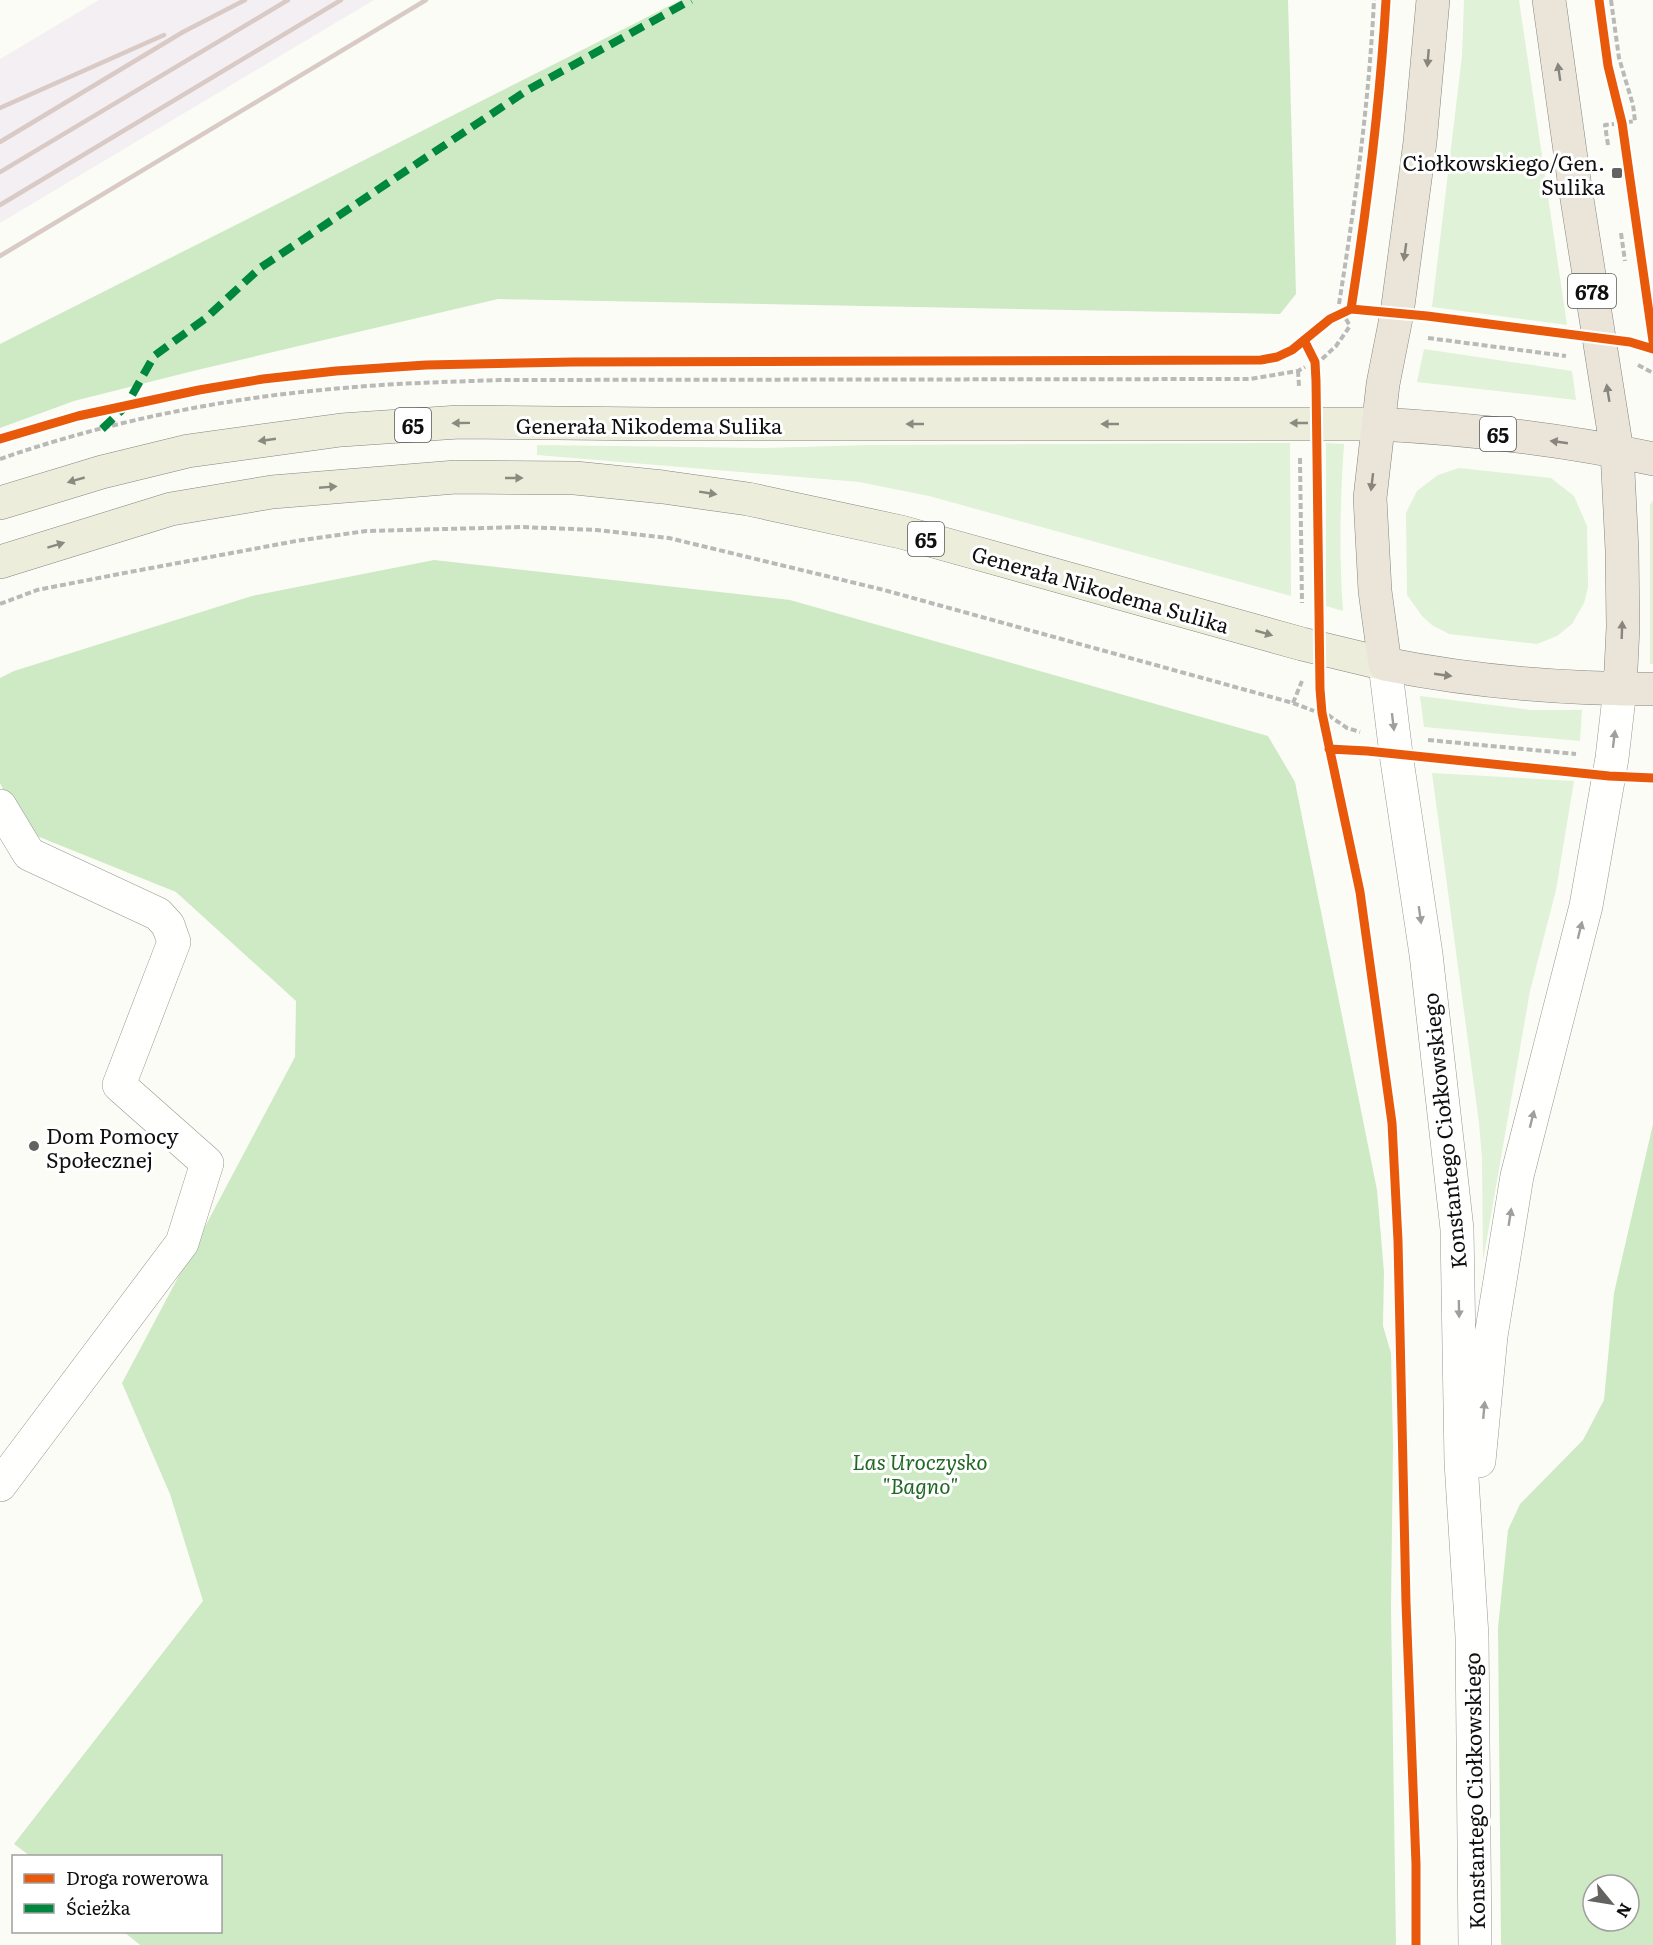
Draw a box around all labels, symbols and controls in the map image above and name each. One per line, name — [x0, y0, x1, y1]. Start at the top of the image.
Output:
one-way arrow — [1423, 49, 1433, 68]
one-way arrow — [1554, 63, 1563, 82]
place label: Ciołkowskiego/Gen. Sulika — [1402, 146, 1606, 201]
marker: Ciołkowskiego/Gen. Sulika — [1610, 166, 1624, 180]
one-way arrow — [1401, 243, 1410, 262]
road number: 678 — [1568, 274, 1616, 308]
one-way arrow — [1604, 383, 1613, 402]
road number: 65 — [395, 408, 431, 442]
street label: Generała Nikodema Sulika — [516, 409, 783, 440]
road number: 65 — [1480, 417, 1516, 451]
one-way arrow — [451, 418, 470, 427]
one-way arrow — [1290, 418, 1309, 428]
one-way arrow — [905, 419, 924, 429]
one-way arrow — [1100, 419, 1119, 429]
one-way arrow — [257, 435, 276, 445]
one-way arrow — [1549, 438, 1568, 447]
one-way arrow — [1367, 472, 1377, 491]
one-way arrow — [505, 473, 524, 483]
one-way arrow — [67, 475, 85, 485]
one-way arrow — [318, 482, 337, 492]
one-way arrow — [699, 489, 718, 498]
road number: 65 — [908, 522, 944, 556]
street label: Generała Nikodema Sulika — [969, 536, 1234, 640]
one-way arrow — [47, 540, 65, 549]
one-way arrow — [1618, 621, 1627, 640]
one-way arrow — [1255, 629, 1273, 638]
one-way arrow — [1434, 671, 1453, 680]
one-way arrow — [1389, 713, 1398, 732]
one-way arrow — [1610, 729, 1619, 748]
one-way arrow — [1415, 906, 1424, 925]
one-way arrow — [1575, 921, 1585, 939]
street label: Konstantego Ciołkowskiego — [1413, 991, 1473, 1271]
one-way arrow — [1527, 1110, 1537, 1128]
place label: Dom Pomocy Społecznej — [46, 1119, 179, 1174]
marker: Dom Pomocy Społecznej — [27, 1139, 41, 1153]
one-way arrow — [1506, 1207, 1515, 1226]
one-way arrow — [1454, 1299, 1463, 1318]
one-way arrow — [1479, 1401, 1489, 1420]
park label: Las Uroczysko "Bagno" — [852, 1445, 988, 1500]
street label: Konstantego Ciołkowskiego — [1455, 1652, 1491, 1930]
legend — [12, 1855, 222, 1933]
text: Droga rowerowa — [66, 1864, 209, 1891]
north arrow — [1581, 1873, 1641, 1933]
text: Ścieżka — [66, 1894, 131, 1921]
text: N — [1611, 1899, 1639, 1923]

